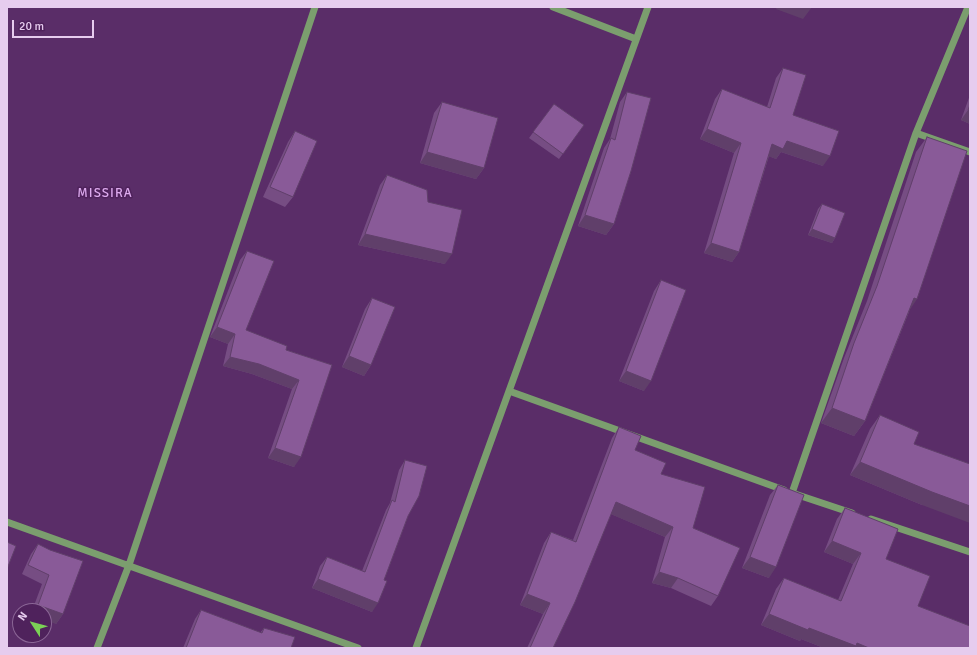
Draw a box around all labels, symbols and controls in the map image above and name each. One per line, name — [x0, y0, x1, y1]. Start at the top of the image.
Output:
scale bar — [14, 12, 96, 38]
text: 20 m — [19, 19, 44, 34]
district label: MISSIRA — [77, 186, 133, 202]
north arrow — [12, 603, 52, 643]
text: N — [15, 609, 30, 623]

